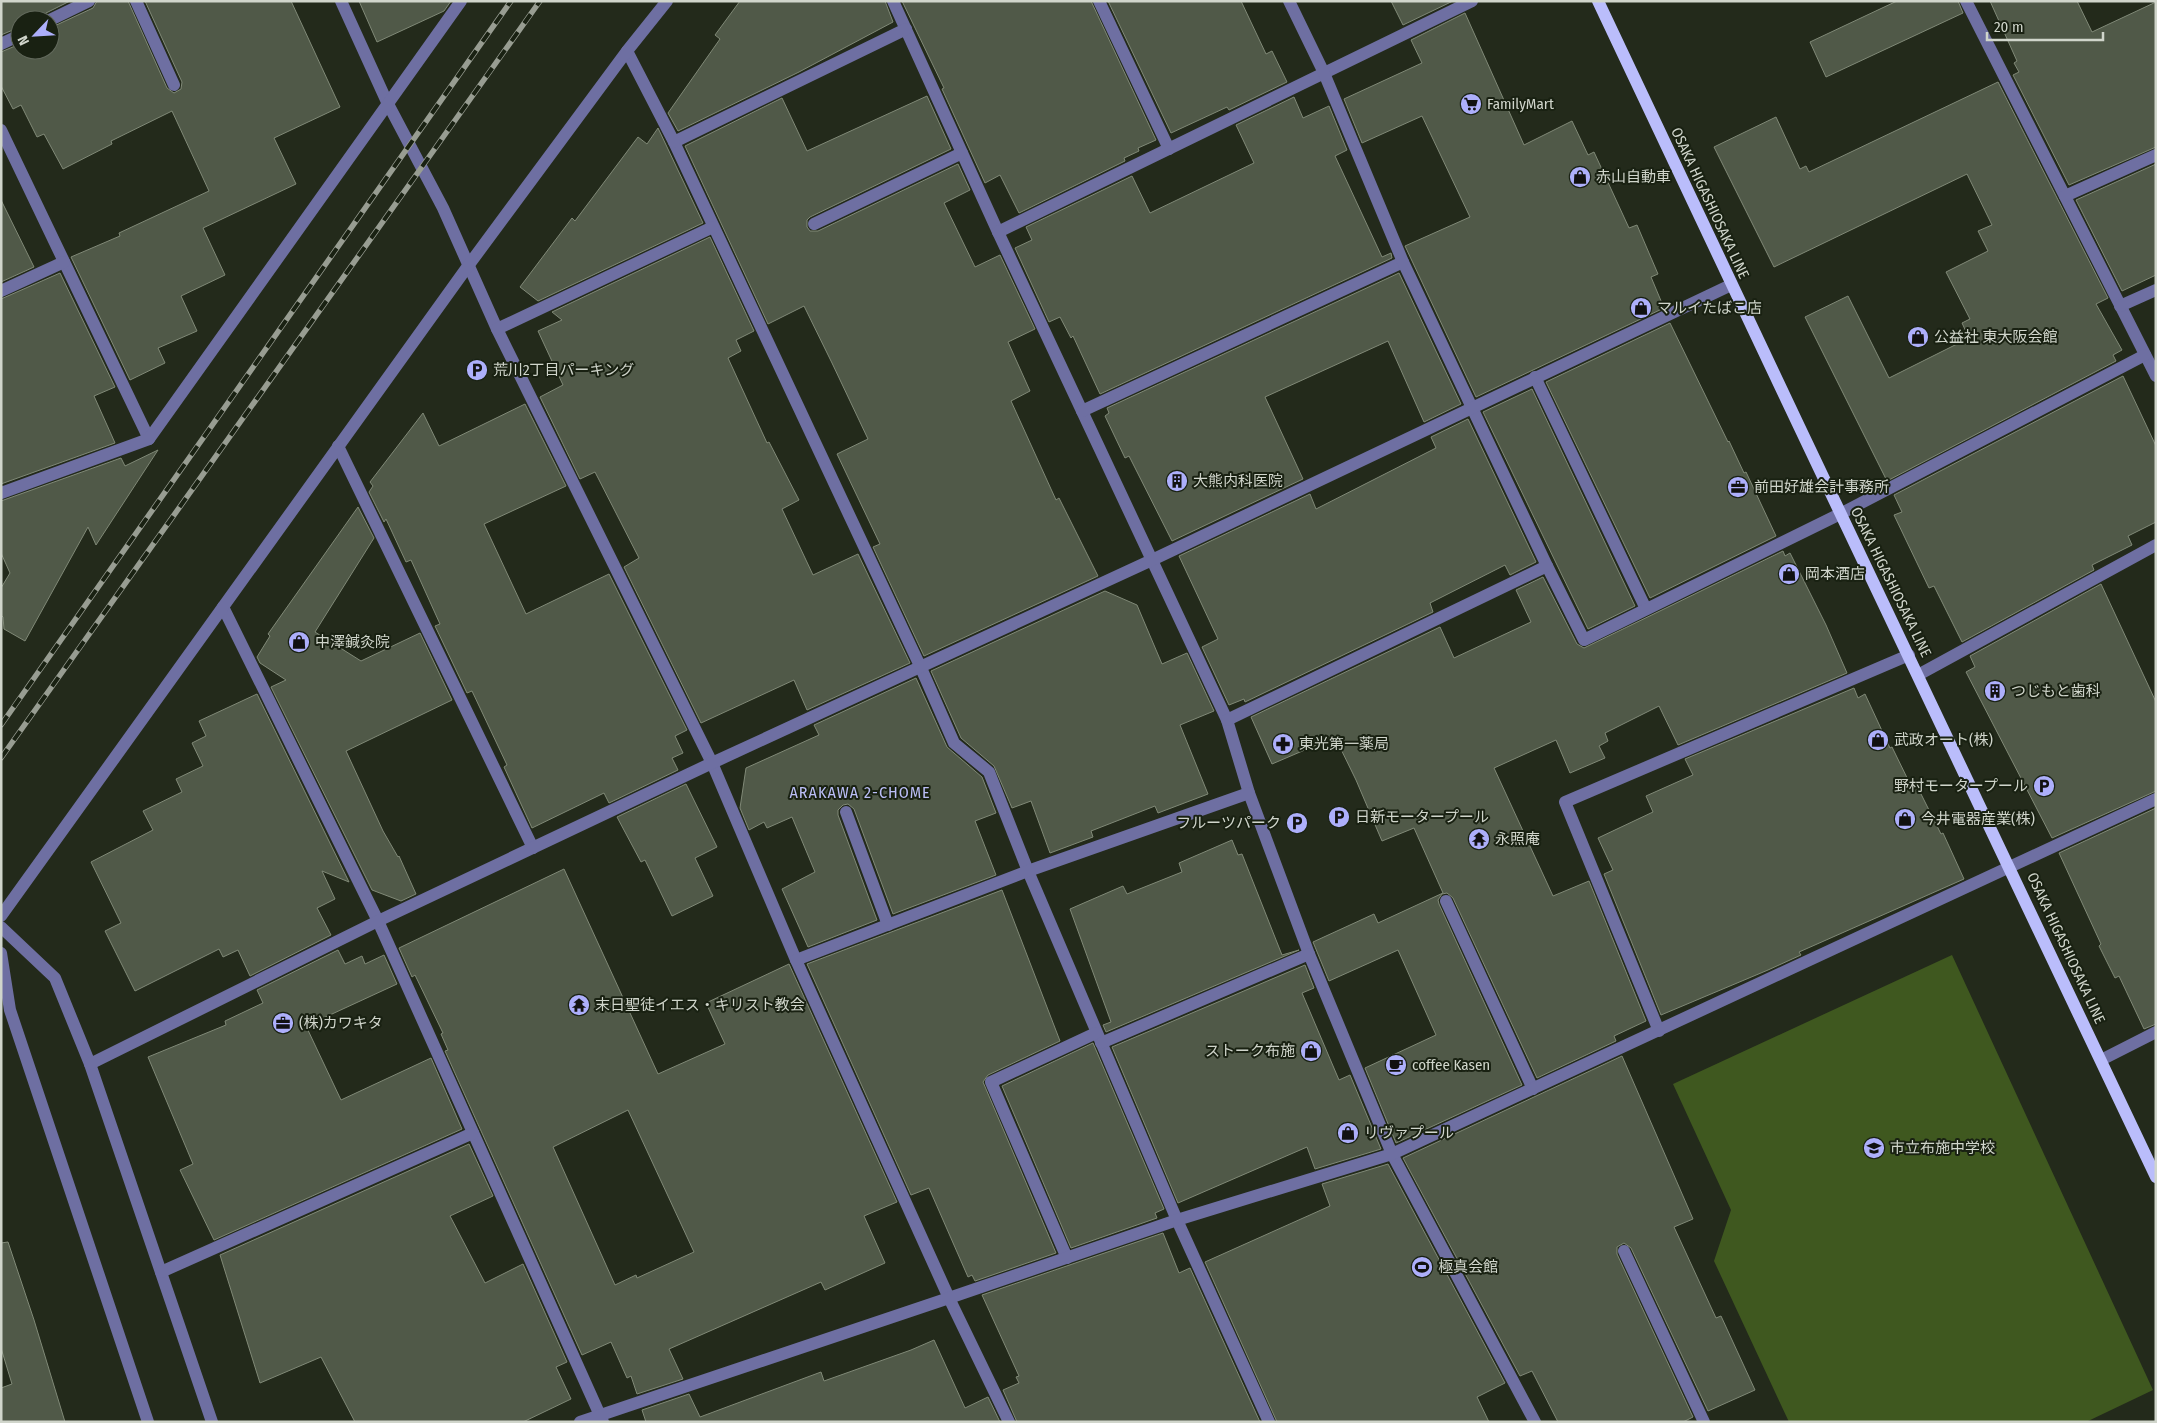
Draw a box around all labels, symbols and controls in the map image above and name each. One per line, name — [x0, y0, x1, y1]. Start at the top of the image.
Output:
north arrow — [10, 10, 60, 60]
scale bar — [1987, 10, 2103, 42]
text: 20 m — [1994, 18, 2024, 36]
text: N — [14, 33, 33, 48]
supermarket icon: FamilyMart — [1459, 92, 1483, 116]
place label: FamilyMart — [1487, 95, 1554, 113]
street label: OSAKA HIGASHIOSAKA LINE — [1667, 125, 1753, 281]
shop icon: 赤山自動車 — [1568, 165, 1592, 189]
place label: 赤山自動車 — [1596, 168, 1671, 186]
shop icon: マルイたばこ店 — [1629, 296, 1653, 320]
place label: マルイたばこ店 — [1657, 299, 1762, 317]
shop icon: 公益社 東大阪会館 — [1906, 325, 1930, 349]
place label: 公益社 東大阪会館 — [1934, 328, 2058, 346]
parking icon: 荒川2丁目パーキング — [465, 358, 489, 382]
place label: 荒川2丁目パーキング — [493, 361, 634, 379]
building icon: 大熊内科医院 — [1165, 469, 1189, 493]
place label: 大熊内科医院 — [1193, 472, 1283, 490]
office icon: 前田好雄会計事務所 — [1726, 475, 1750, 499]
place label: 前田好雄会計事務所 — [1754, 478, 1889, 496]
street label: OSAKA HIGASHIOSAKA LINE — [1847, 504, 1935, 660]
shop icon: 岡本酒店 — [1777, 562, 1801, 586]
place label: 岡本酒店 — [1805, 565, 1865, 583]
shop icon: 中澤鍼灸院 — [287, 630, 311, 654]
place label: 中澤鍼灸院 — [315, 633, 390, 651]
building icon: つじもと歯科 — [1983, 679, 2007, 703]
place label: つじもと歯科 — [2011, 682, 2101, 700]
shop icon: 武政オート(株) — [1866, 728, 1890, 752]
place label: 武政オート(株) — [1894, 731, 1993, 749]
pharmacy icon: 東光第一薬局 — [1271, 732, 1295, 756]
place label: 東光第一薬局 — [1299, 735, 1389, 753]
parking icon: 野村モータープール — [2032, 774, 2056, 798]
place label: 野村モータープール — [1894, 777, 2028, 795]
district label: ARAKAWA 2-CHOME — [789, 783, 931, 802]
parking icon: 日新モータープール — [1327, 805, 1351, 829]
shop icon: 今井電器産業(株) — [1893, 807, 1917, 831]
place label: 日新モータープール — [1355, 808, 1489, 826]
place label: 今井電器産業(株) — [1921, 810, 2035, 828]
parking icon: フルーツパーク — [1285, 811, 1309, 835]
place label: フルーツパーク — [1176, 814, 1281, 832]
temple icon: 永照庵 — [1467, 827, 1491, 851]
place label: 永照庵 — [1495, 830, 1540, 848]
street label: OSAKA HIGASHIOSAKA LINE — [2023, 870, 2109, 1026]
temple icon: 末日聖徒イエス・キリスト教会 — [567, 993, 591, 1017]
place label: 末日聖徒イエス・キリスト教会 — [595, 996, 805, 1014]
office icon: (株)カワキタ — [271, 1011, 295, 1035]
place label: (株)カワキタ — [299, 1014, 383, 1032]
shop icon: ストーク布施 — [1299, 1039, 1323, 1063]
place label: ストーク布施 — [1205, 1042, 1295, 1060]
cafe icon: coffee Kasen — [1384, 1053, 1408, 1077]
place label: coffee Kasen — [1412, 1056, 1490, 1074]
shop icon: リヴァプール — [1336, 1121, 1360, 1145]
place label: リヴァプール — [1364, 1124, 1454, 1142]
school or university icon: 市立布施中学校 — [1862, 1136, 1886, 1160]
place label: 市立布施中学校 — [1890, 1139, 1995, 1157]
sports icon: 極真会館 — [1410, 1255, 1434, 1279]
place label: 極真会館 — [1438, 1258, 1498, 1276]

